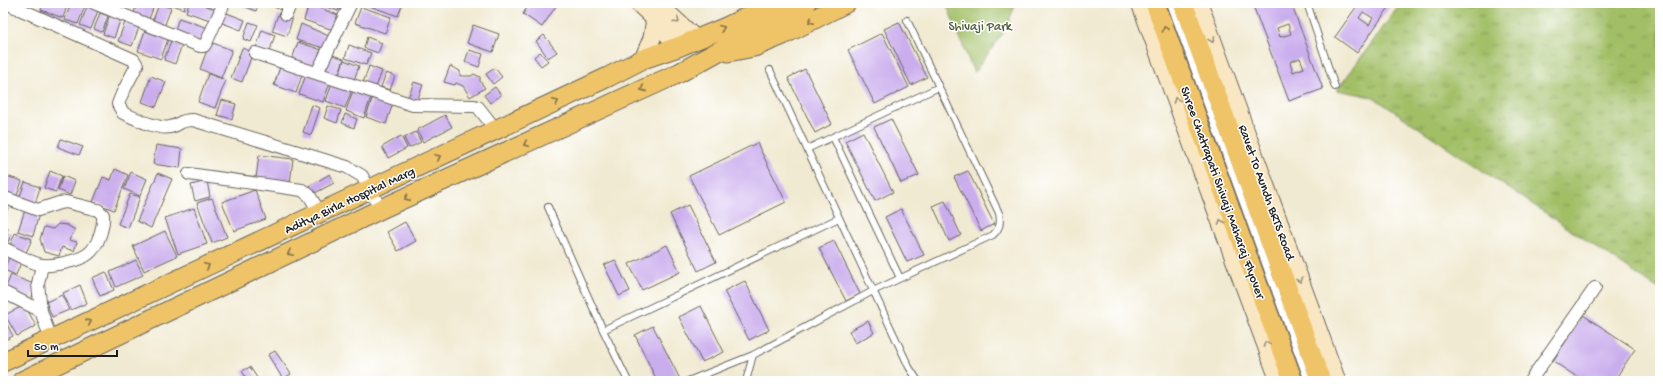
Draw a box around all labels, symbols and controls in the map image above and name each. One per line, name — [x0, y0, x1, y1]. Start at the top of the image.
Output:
one-way arrow — [672, 16, 680, 23]
one-way arrow — [808, 16, 815, 24]
park label: Shivaji Park — [948, 20, 1013, 35]
one-way arrow — [719, 25, 726, 33]
one-way arrow — [1161, 25, 1169, 32]
one-way arrow — [1207, 36, 1216, 43]
one-way arrow — [640, 84, 648, 92]
street label: Shree Chatrapati Shivaji Maharaj Flyover — [1176, 85, 1268, 302]
one-way arrow — [1172, 97, 1181, 104]
one-way arrow — [551, 99, 559, 107]
street label: Ravet To Aundh BRTS Road — [1234, 123, 1298, 264]
one-way arrow — [522, 139, 530, 147]
one-way arrow — [434, 154, 442, 162]
street label: Aditya Birla Hospital Marg — [282, 164, 418, 238]
one-way arrow — [404, 193, 411, 201]
one-way arrow — [1217, 219, 1226, 226]
one-way arrow — [286, 248, 294, 256]
one-way arrow — [202, 263, 210, 271]
one-way arrow — [1295, 276, 1304, 283]
one-way arrow — [85, 319, 92, 327]
scale bar — [28, 332, 117, 358]
text: 50 m — [34, 341, 59, 355]
one-way arrow — [1262, 341, 1270, 348]

